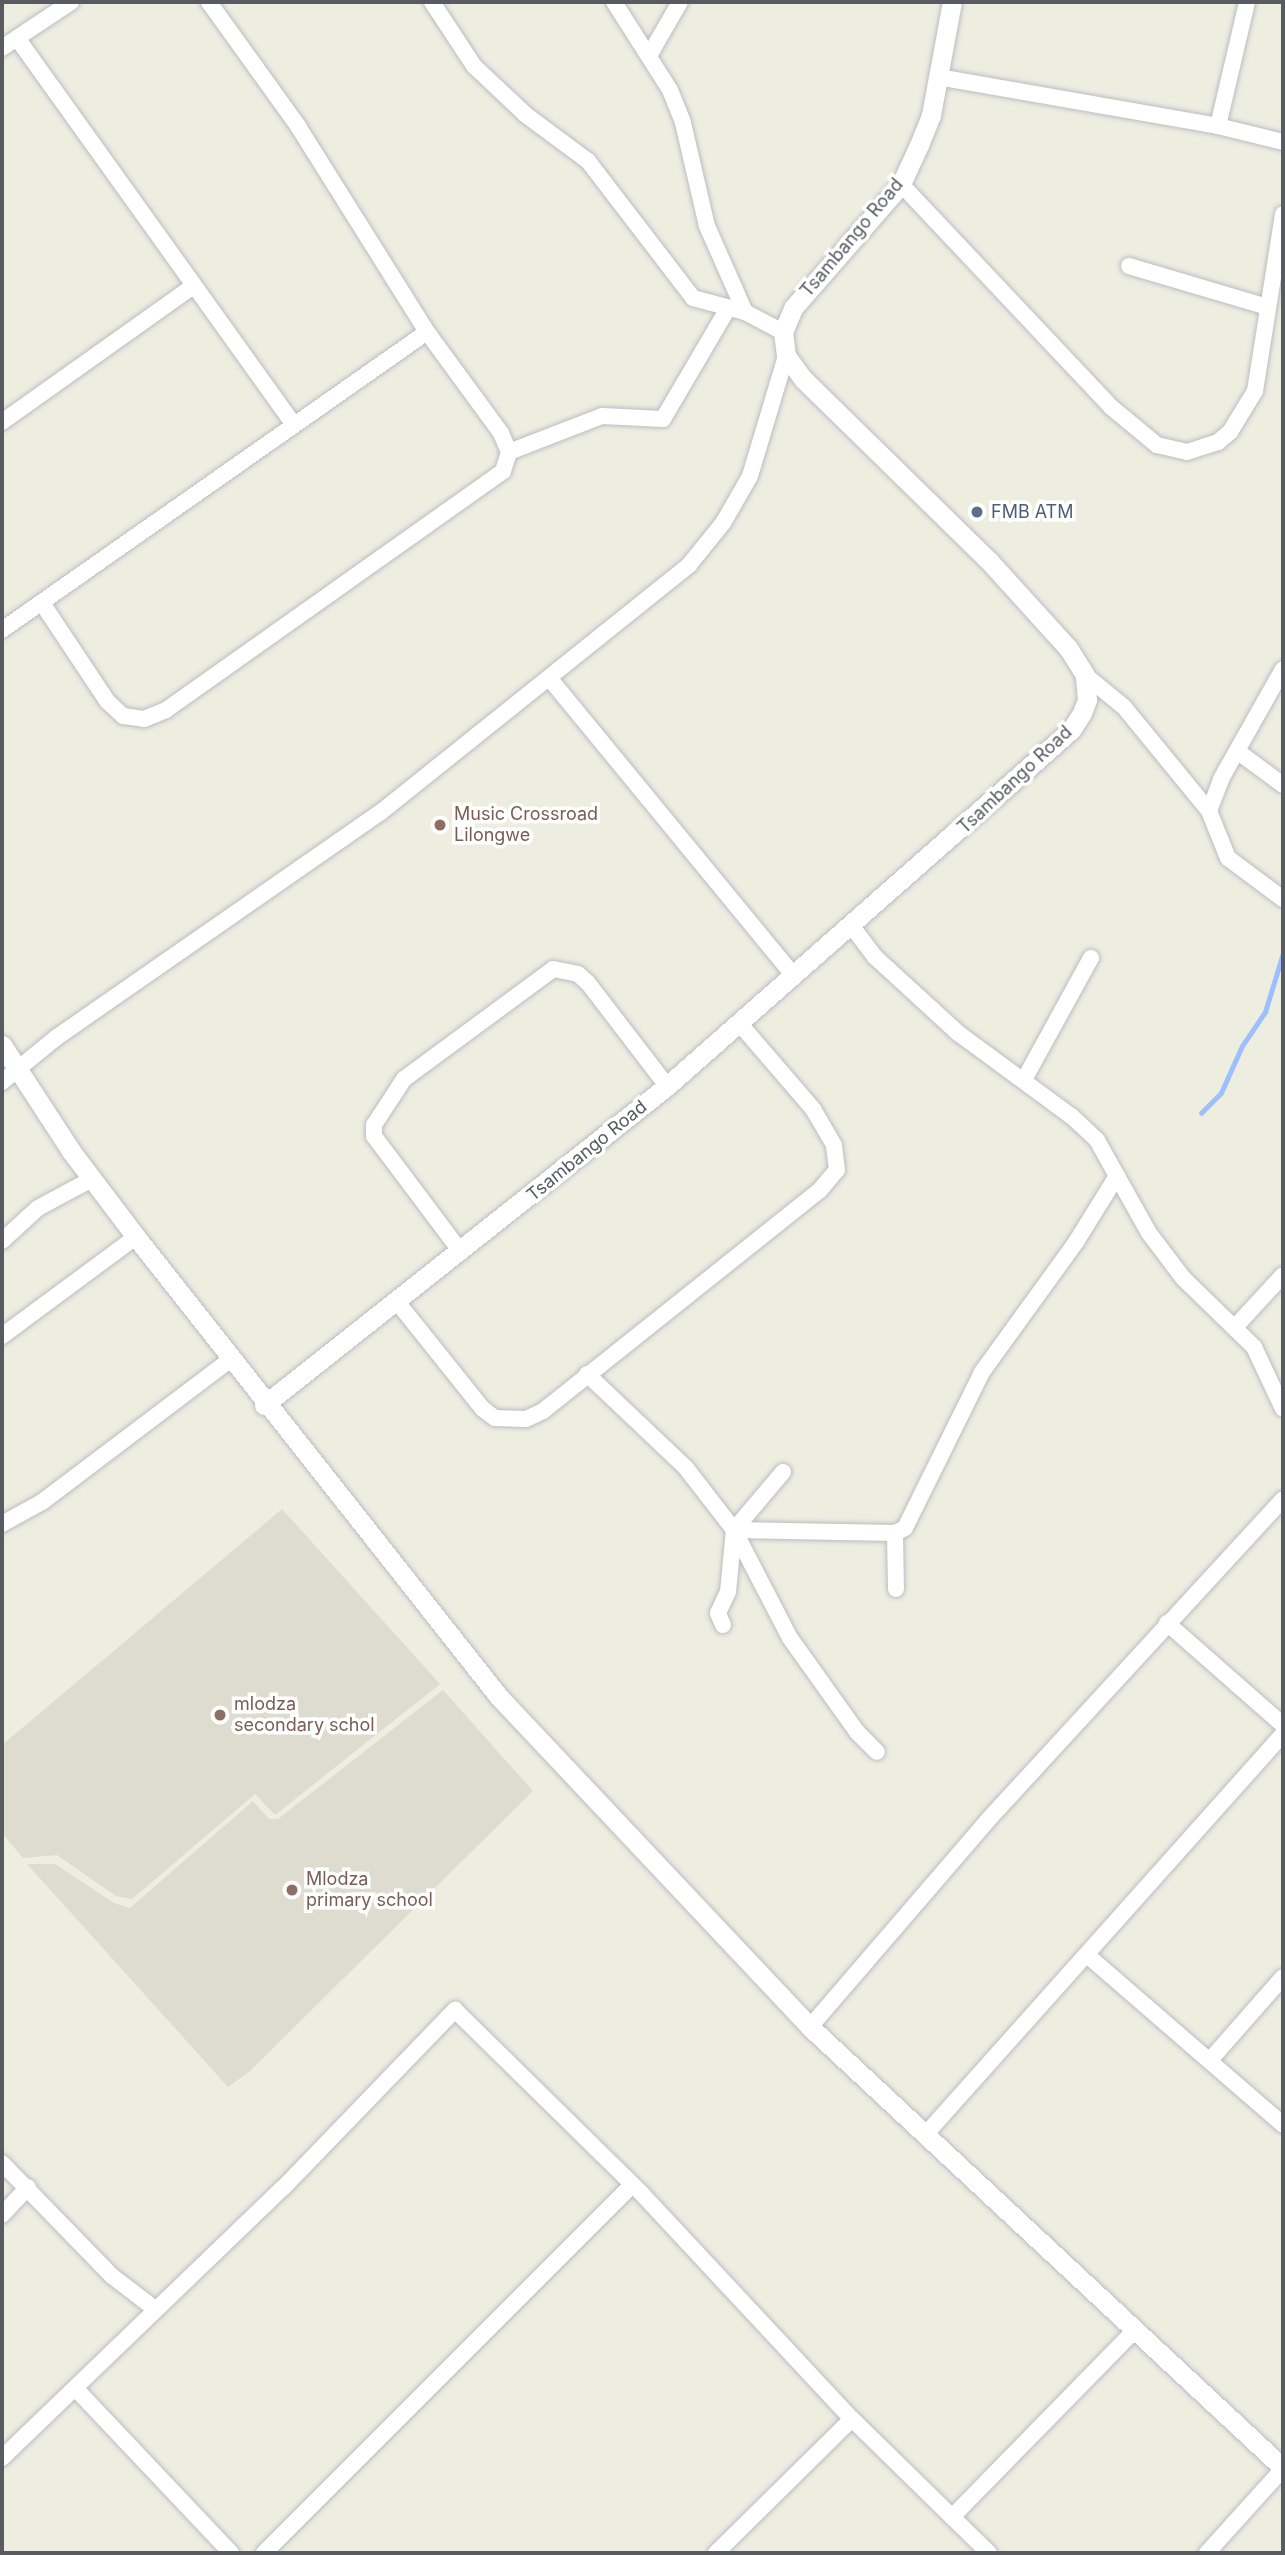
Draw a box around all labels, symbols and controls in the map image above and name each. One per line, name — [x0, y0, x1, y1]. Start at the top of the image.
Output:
street label: Tsambango Road — [796, 174, 908, 302]
place label: FMB ATM — [991, 501, 1073, 523]
marker: FMB ATM — [969, 504, 985, 520]
street label: Tsambango Road — [954, 722, 1076, 838]
place label: Music Crossroad Lilongwe — [454, 804, 598, 846]
marker: Music Crossroad Lilongwe — [432, 817, 448, 833]
street label: Tsambango Road — [523, 1096, 651, 1206]
place label: mlodza secondary schol — [234, 1694, 375, 1736]
marker: mlodza secondary schol — [212, 1707, 228, 1723]
place label: Mlodza primary school — [306, 1869, 433, 1912]
marker: Mlodza primary school — [284, 1882, 300, 1898]

